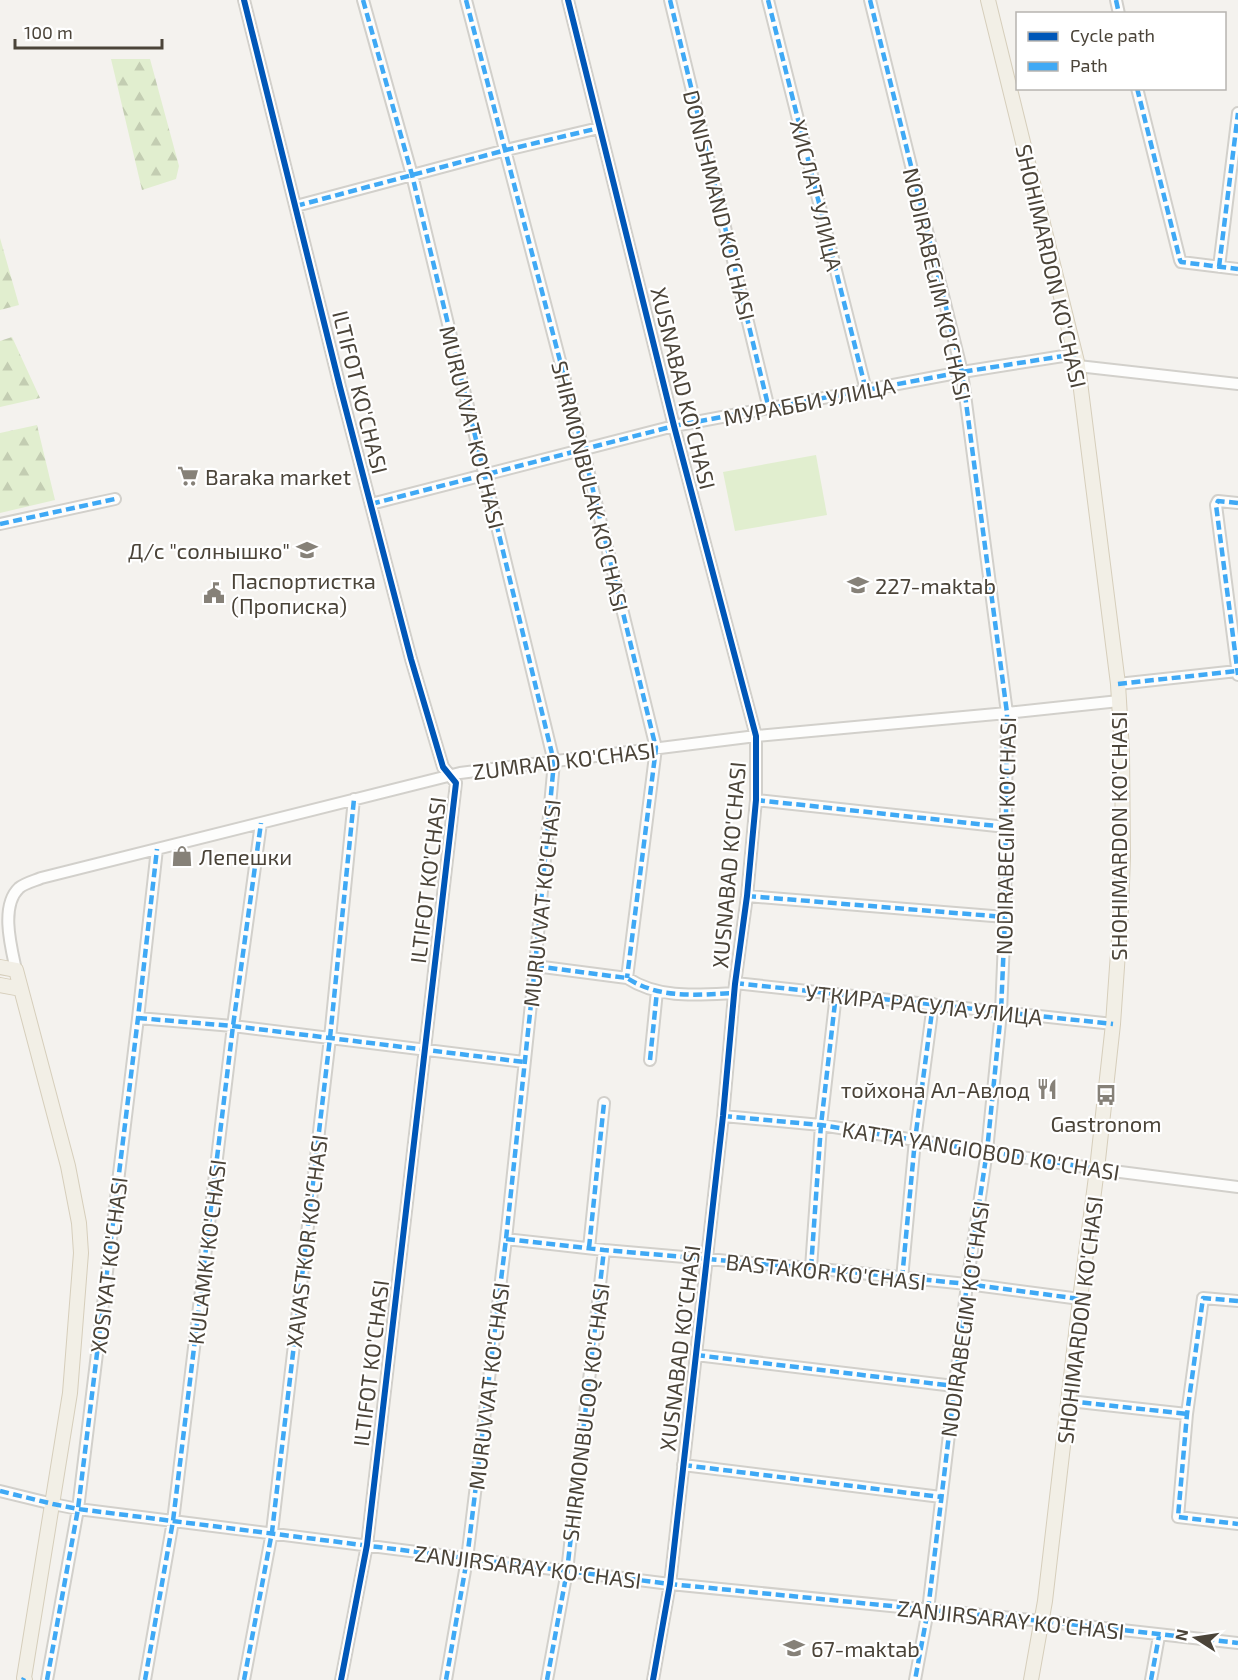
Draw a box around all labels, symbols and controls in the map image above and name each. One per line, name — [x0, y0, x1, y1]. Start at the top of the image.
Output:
scale bar — [15, 12, 162, 50]
legend — [1016, 12, 1226, 90]
text: 100 m — [24, 21, 73, 43]
text: Cycle path — [1070, 24, 1155, 46]
text: Path — [1070, 54, 1108, 76]
street label: DONISHMAND KO'CHASI — [679, 87, 761, 323]
street label: ХИСЛАТ УЛИЦА — [786, 116, 848, 274]
street label: SHOHIMARDON KO'CHASI — [1011, 142, 1093, 390]
street label: NODIRABEGIM KO'CHASI — [899, 165, 977, 403]
street label: XUSNABAD KO'CHASI — [646, 284, 722, 492]
street label: ILTIFOT KO'CHASI — [328, 308, 394, 476]
street label: MURUVVAT KO'CHASI — [435, 323, 511, 531]
street label: SHIRMONBULAK KO'CHASI — [547, 358, 635, 614]
street label: МУРАББИ УЛИЦА — [721, 372, 898, 430]
place label: Baraka market — [205, 463, 351, 489]
supermarket icon: Baraka market — [176, 464, 200, 488]
place label: Д/с "солнышко" — [128, 537, 290, 563]
school or university icon: Д/с "солнышко" — [295, 538, 319, 562]
place label: Паспортистка (Прописка) — [231, 567, 376, 618]
place label: 227-maktab — [875, 572, 996, 598]
school or university icon: 227-maktab — [846, 573, 870, 597]
public building icon: Паспортистка (Прописка) — [202, 581, 226, 605]
street label: SHOHIMARDON KO'CHASI — [1105, 711, 1131, 961]
street label: NODIRABEGIM KO'CHASI — [990, 717, 1020, 955]
street label: ZUMRAD KO'CHASI — [471, 736, 657, 784]
street label: XUSNABAD KO'CHASI — [706, 761, 750, 969]
street label: ILTIFOT KO'CHASI — [404, 795, 450, 965]
street label: MURUVVAT KO'CHASI — [517, 798, 565, 1008]
place label: Лепешки — [199, 843, 292, 869]
shop icon: Лепешки — [170, 844, 194, 868]
street label: УТКИРА РАСУЛА УЛИЦА — [804, 979, 1044, 1029]
place label: тойхона Ал-Авлод — [841, 1076, 1030, 1102]
restaurant icon: тойхона Ал-Авлод — [1035, 1077, 1059, 1101]
bus stop icon: Gastronom — [1094, 1083, 1118, 1107]
place label: Gastronom — [1050, 1110, 1162, 1136]
street label: KATTA YANGIOBOD KO'CHASI — [840, 1115, 1122, 1185]
street label: XAVASTKOR KO'CHASI — [280, 1133, 332, 1349]
street label: KULAMKI KO'CHASI — [182, 1158, 230, 1346]
street label: XOSIYAT KO'CHASI — [84, 1175, 132, 1355]
street label: SHOHIMARDON KO'CHASI — [1051, 1195, 1107, 1445]
street label: NODIRABEGIM KO'CHASI — [935, 1199, 993, 1439]
street label: XUSNABAD KO'CHASI — [653, 1244, 705, 1452]
street label: BASTAKOR KO'CHASI — [725, 1248, 927, 1294]
street label: ILTIFOT KO'CHASI — [347, 1278, 393, 1448]
street label: MURUVVAT KO'CHASI — [462, 1281, 514, 1491]
street label: SHIRMONBULOQ KO'CHASI — [556, 1281, 615, 1543]
street label: ZANJIRSARAY KO'CHASI — [413, 1539, 643, 1593]
street label: ZANJIRSARAY KO'CHASI — [896, 1594, 1126, 1644]
north arrow — [1166, 1608, 1226, 1668]
text: N — [1170, 1627, 1191, 1642]
place label: 67-maktab — [811, 1635, 920, 1661]
school or university icon: 67-maktab — [782, 1636, 806, 1660]

